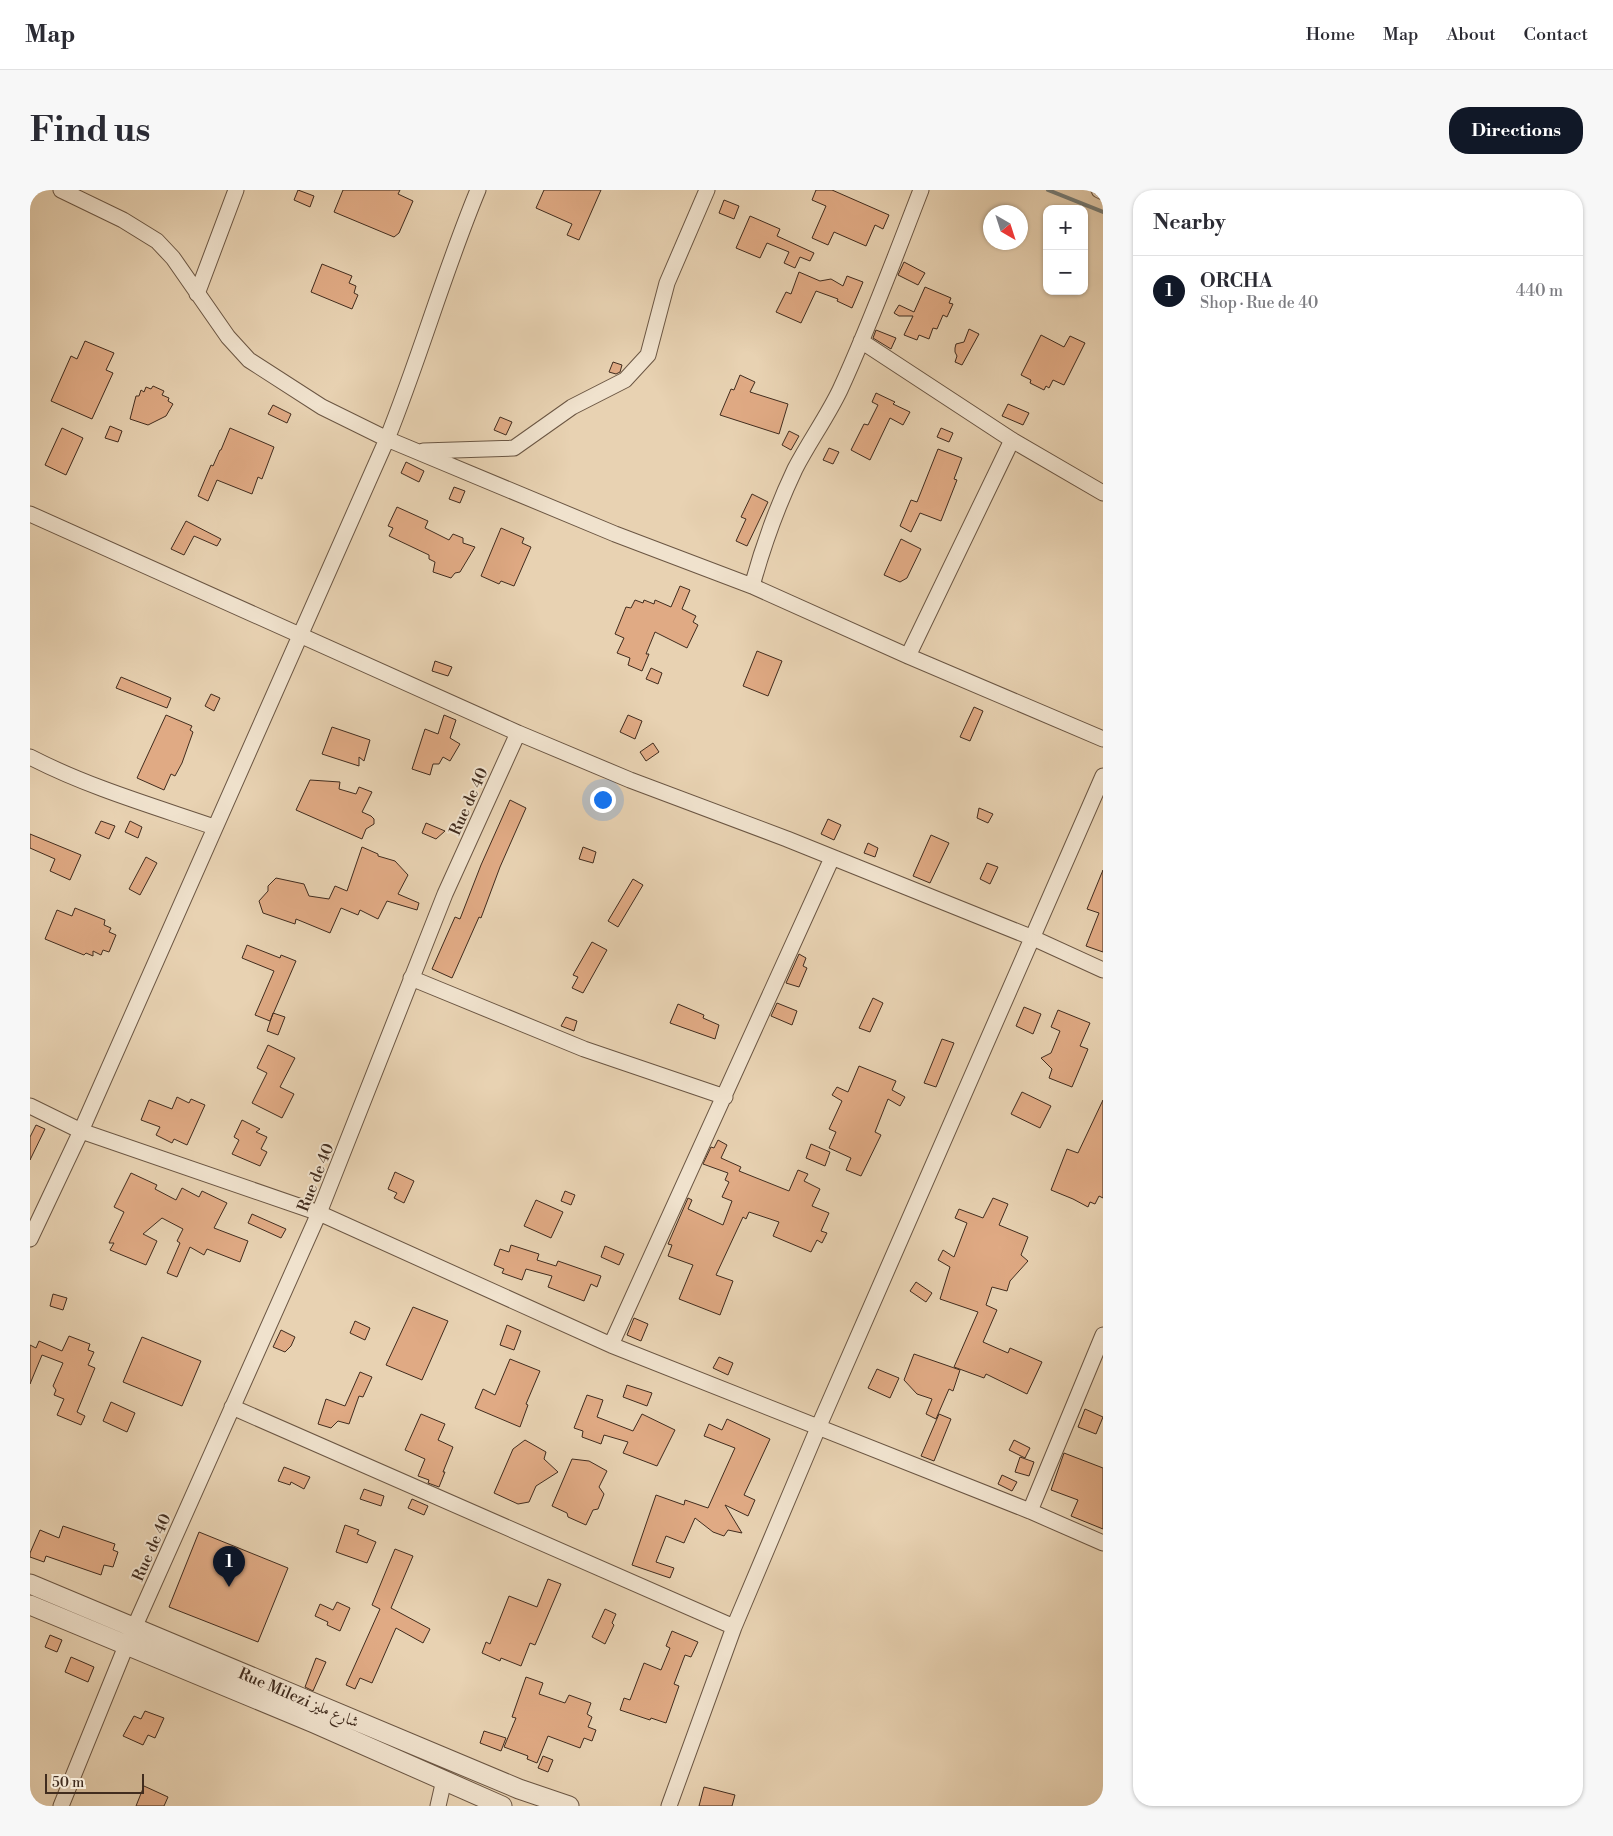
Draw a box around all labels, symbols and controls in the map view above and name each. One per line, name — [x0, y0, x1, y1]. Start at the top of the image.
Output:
text: Map — [25, 20, 75, 50]
text: Home — [1306, 23, 1355, 46]
text: Map — [1383, 23, 1419, 46]
text: About — [1447, 23, 1496, 46]
text: Contact — [1524, 23, 1588, 46]
button: Directions — [1449, 107, 1583, 154]
text: Find us — [30, 109, 150, 152]
north arrow — [983, 205, 1028, 250]
map controls — [1043, 205, 1088, 295]
button: + — [1043, 205, 1088, 250]
text: Nearby — [1153, 210, 1226, 236]
button: − — [1043, 250, 1088, 295]
text: ORCHA — [1200, 269, 1272, 293]
text: 1 — [1165, 281, 1173, 301]
text: 440 m — [1516, 281, 1563, 301]
text: Shop · Rue de 40 — [1200, 293, 1318, 313]
street label: Rue de 40 — [445, 764, 493, 838]
your location — [590, 787, 616, 813]
street label: Rue de 40 — [293, 1140, 339, 1215]
street label: Rue de 40 — [128, 1510, 176, 1584]
pin: 1 — [213, 1546, 245, 1587]
street label: Rue Milezi شارع مليز — [234, 1663, 362, 1735]
scale bar — [45, 1771, 144, 1794]
text: 50 m — [52, 1774, 84, 1792]

